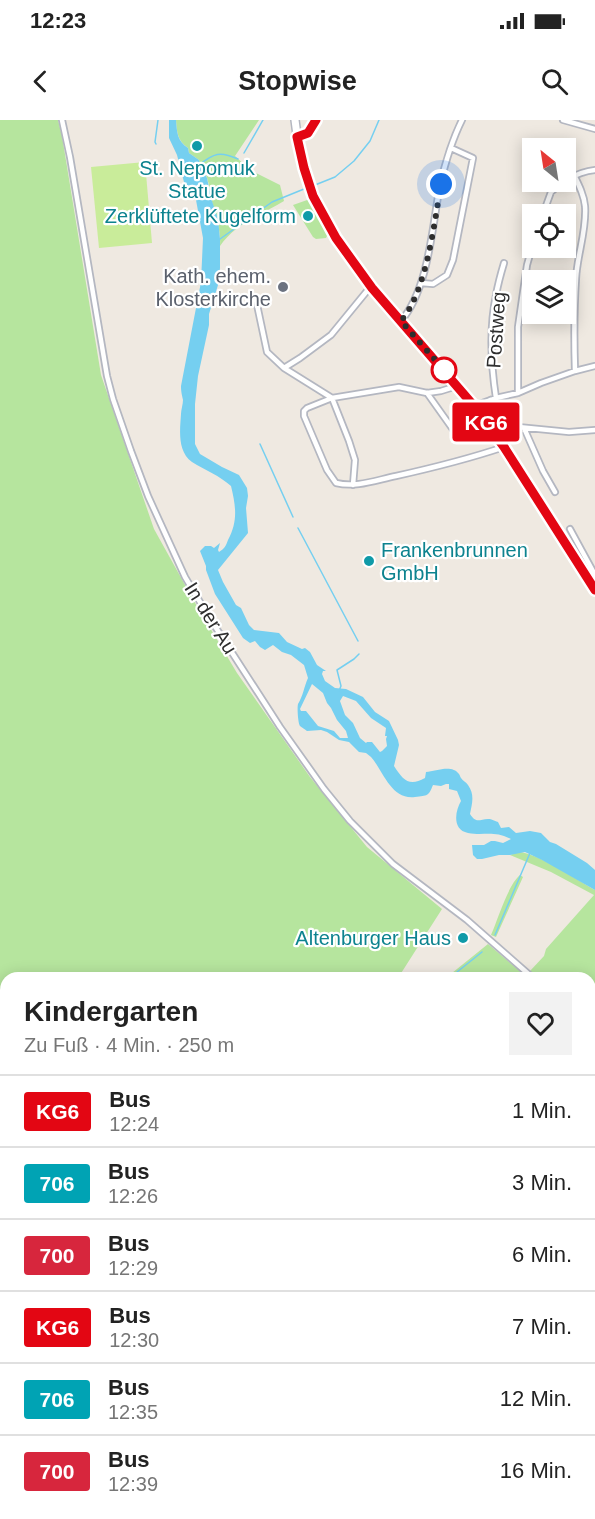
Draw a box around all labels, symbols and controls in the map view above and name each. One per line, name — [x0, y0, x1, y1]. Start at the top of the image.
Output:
text: 12:23 — [30, 8, 86, 33]
icon: back — [24, 65, 57, 98]
icon: search — [538, 65, 571, 98]
text: Stopwise — [238, 66, 357, 96]
north arrow — [522, 138, 576, 192]
map controls — [522, 138, 576, 324]
marker: St. Nepomuk Statue — [190, 139, 204, 153]
place label: St. Nepomuk Statue — [139, 157, 256, 202]
your location — [426, 169, 456, 199]
button: locate — [522, 204, 576, 258]
place label: Zerklüftete Kugelform — [105, 205, 296, 227]
marker: Zerklüftete Kugelform — [301, 209, 315, 223]
place label: Kath. ehem. Klosterkirche — [155, 265, 271, 310]
button: layers — [522, 270, 576, 324]
marker: Kath. ehem. Klosterkirche — [276, 280, 290, 294]
street label: Postweg — [482, 291, 510, 369]
unlabelled marker — [431, 357, 457, 383]
line badge: KG6 — [452, 402, 520, 442]
text: KG6 — [464, 411, 508, 434]
place label: Frankenbrunnen GmbH — [381, 539, 528, 584]
marker: Frankenbrunnen GmbH — [362, 554, 376, 568]
street label: In der Au — [180, 578, 242, 658]
place label: Altenburger Haus — [295, 927, 451, 949]
marker: Altenburger Haus — [456, 931, 470, 945]
button: heart — [509, 992, 572, 1055]
text: Kindergarten — [24, 996, 198, 1027]
text: Zu Fuß · 4 Min. · 250 m — [24, 1034, 234, 1056]
text: Bus — [109, 1087, 151, 1112]
text: 1 Min. — [512, 1098, 572, 1123]
text: KG6 — [36, 1100, 79, 1123]
text: 12:24 — [109, 1113, 159, 1135]
text: Bus — [108, 1159, 150, 1184]
text: 3 Min. — [512, 1170, 572, 1195]
text: 706 — [39, 1172, 75, 1195]
text: 12:26 — [108, 1185, 158, 1207]
text: Bus — [108, 1231, 150, 1256]
text: 6 Min. — [512, 1242, 572, 1267]
text: 700 — [39, 1244, 75, 1267]
text: 12:29 — [108, 1257, 158, 1279]
text: Bus — [109, 1303, 151, 1328]
text: 7 Min. — [512, 1314, 572, 1339]
text: KG6 — [36, 1316, 79, 1339]
text: 12:30 — [109, 1329, 159, 1351]
text: Bus — [108, 1375, 150, 1400]
text: 12 Min. — [500, 1386, 572, 1411]
text: 706 — [39, 1388, 75, 1411]
text: 12:35 — [108, 1401, 158, 1423]
text: Bus — [108, 1447, 150, 1472]
text: 16 Min. — [500, 1458, 572, 1483]
text: 700 — [39, 1460, 75, 1483]
text: 12:39 — [108, 1473, 158, 1495]

